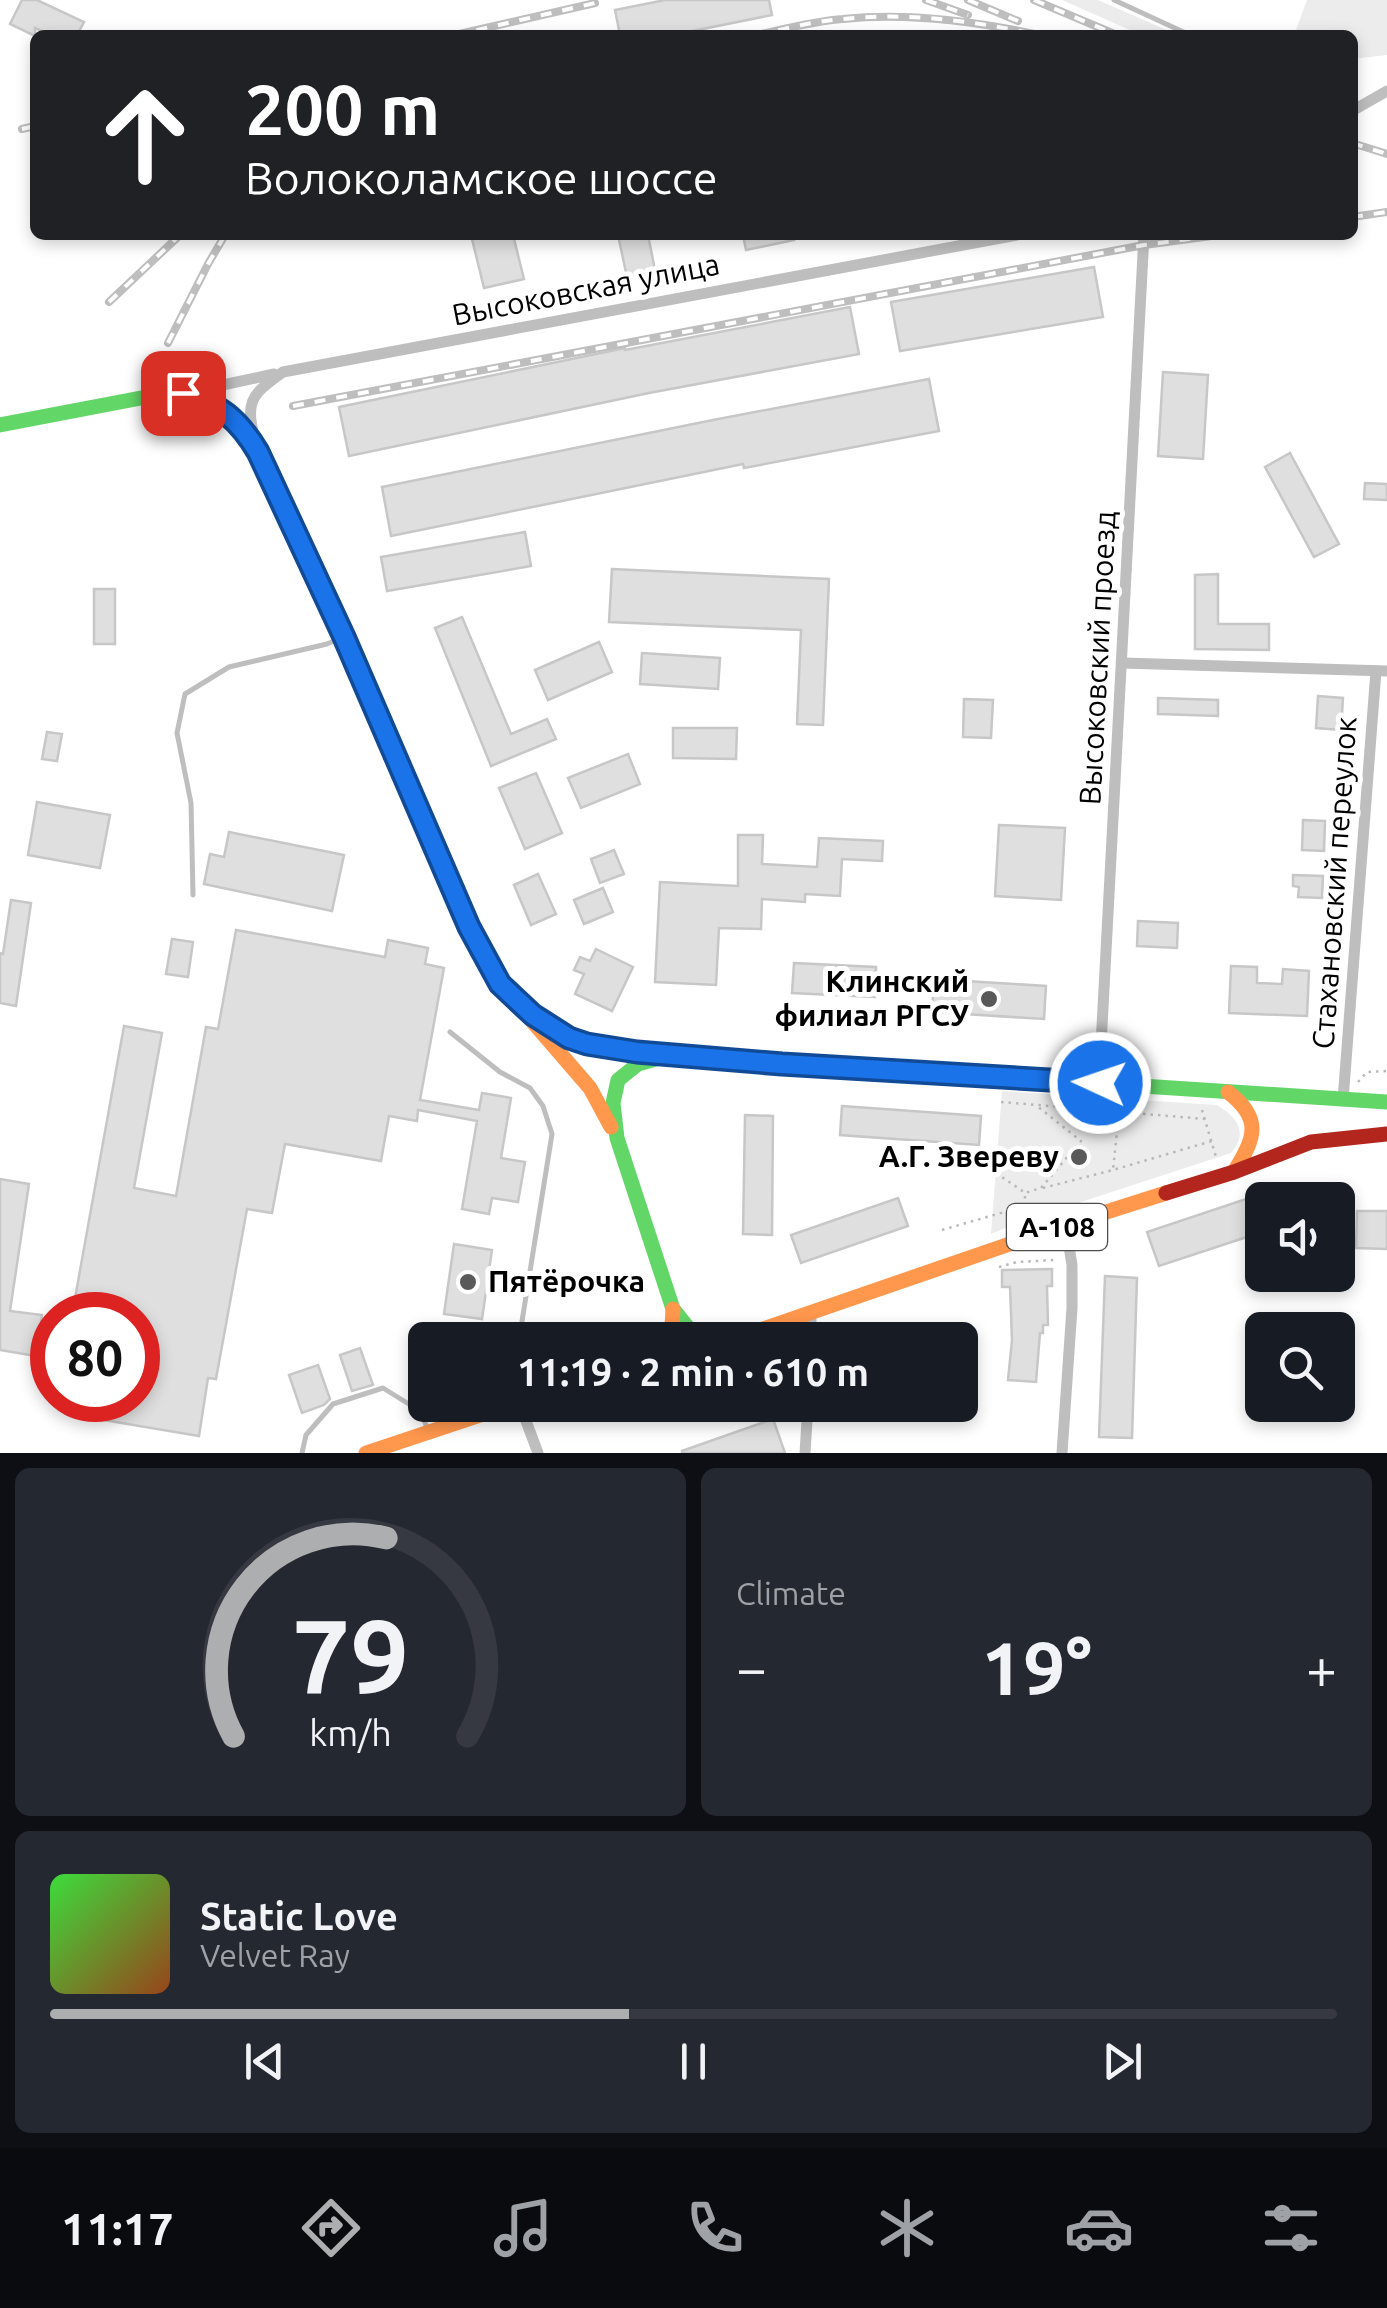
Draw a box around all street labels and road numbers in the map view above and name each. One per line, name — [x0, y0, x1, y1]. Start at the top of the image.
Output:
street label: Высоковская улица — [449, 246, 722, 332]
street label: Высоковский проезд — [1072, 510, 1122, 806]
street label: Стахановский переулок — [1305, 716, 1363, 1050]
road number: А-108 — [1007, 1204, 1107, 1250]

